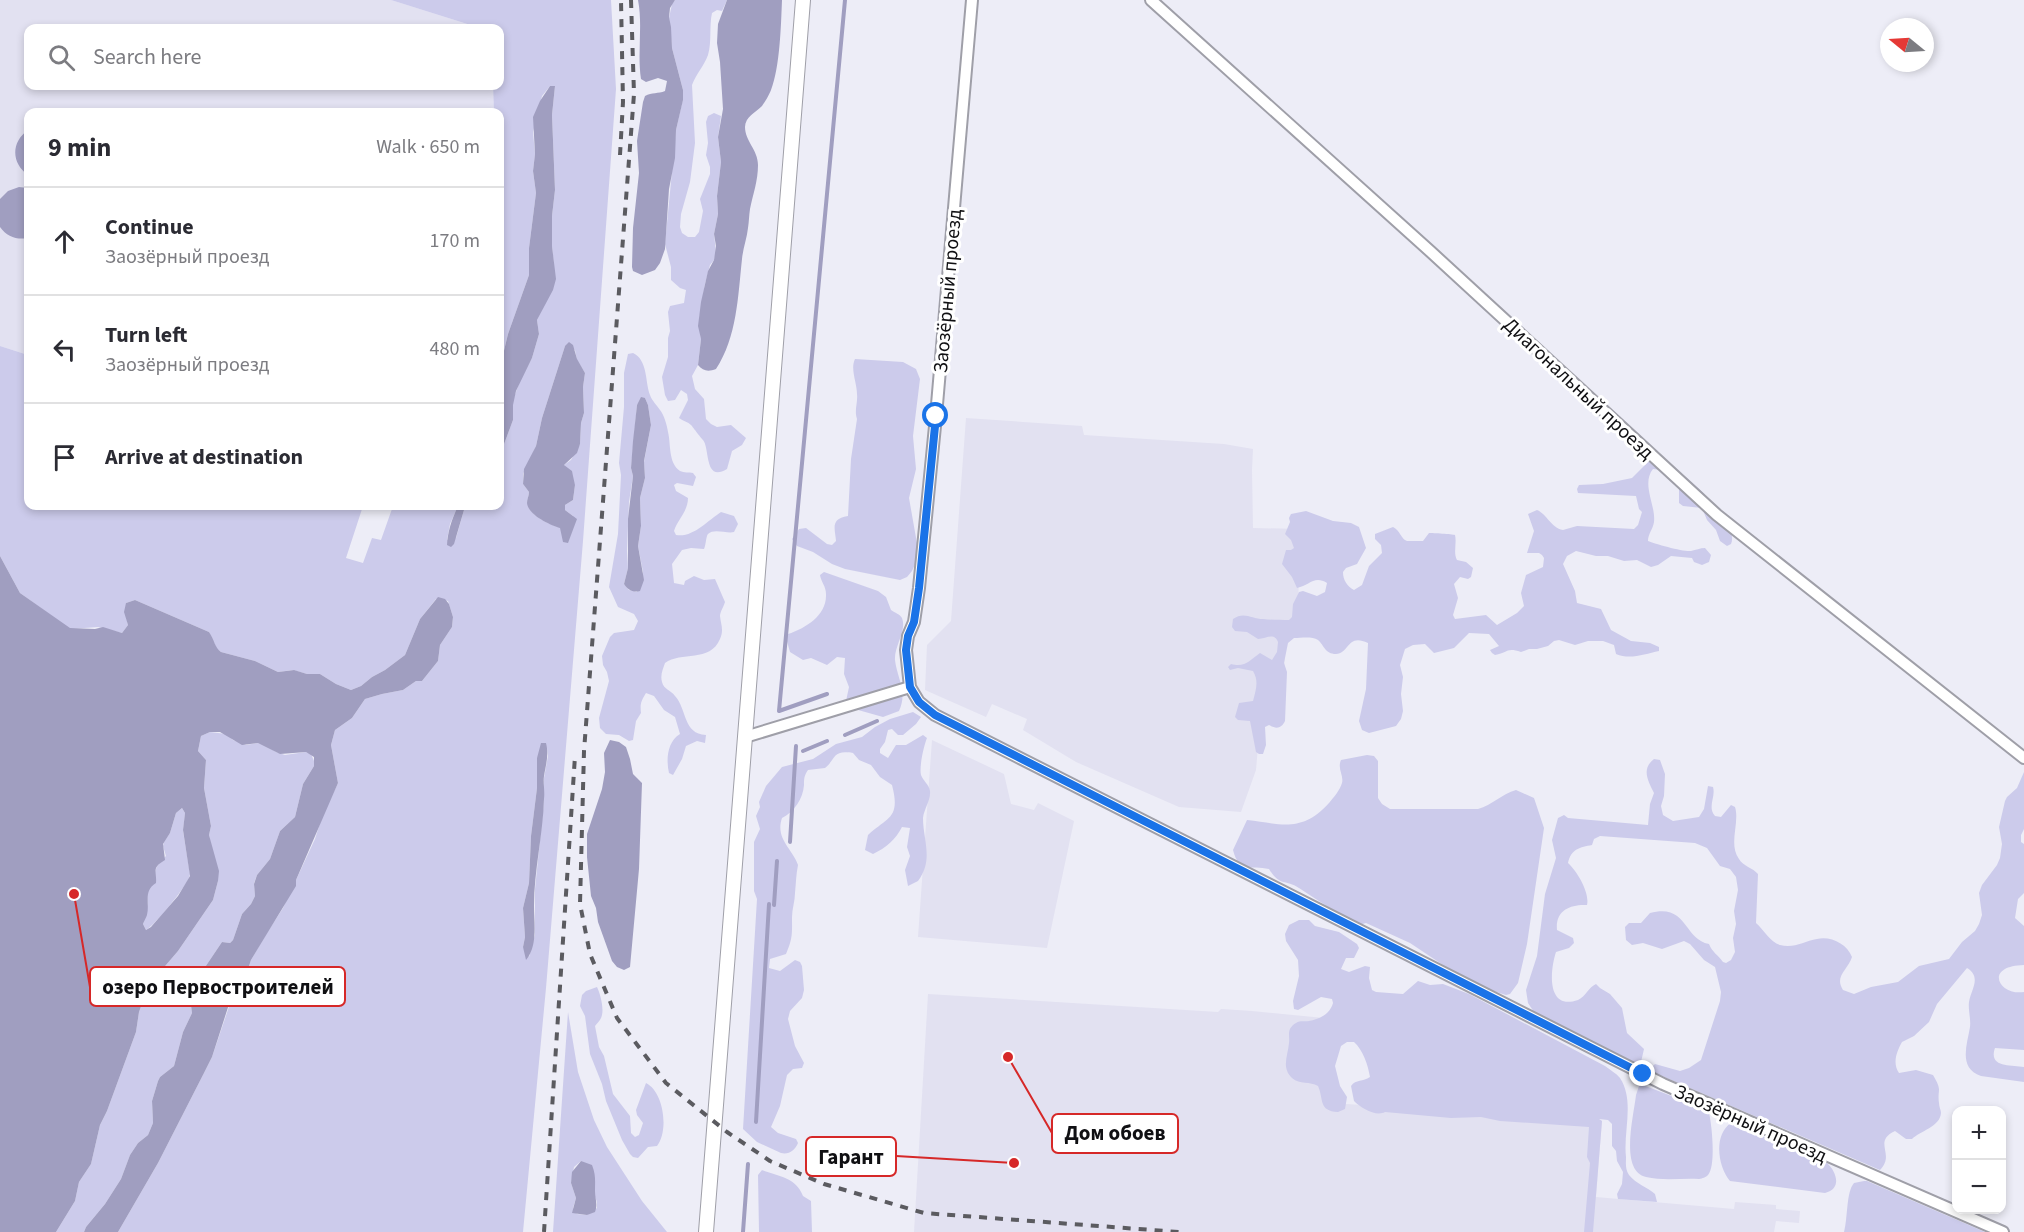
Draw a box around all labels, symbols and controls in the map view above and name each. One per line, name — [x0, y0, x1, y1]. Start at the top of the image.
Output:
north arrow — [1880, 18, 1934, 72]
search box — [24, 24, 504, 90]
icon: search — [45, 41, 78, 74]
text: Search here — [93, 41, 201, 73]
text: 9 min — [48, 129, 111, 166]
text: Walk · 650 m — [376, 133, 480, 161]
street label: Заозёрный проезд — [927, 208, 969, 374]
text: Continue — [105, 211, 194, 243]
icon: ahead — [48, 225, 81, 258]
text: 170 m — [430, 227, 480, 255]
text: Заозёрный проезд — [105, 243, 269, 271]
street label: Диагональный проезд — [1497, 311, 1660, 466]
text: Turn left — [105, 319, 187, 351]
icon: left — [48, 333, 81, 366]
text: 480 m — [430, 335, 480, 363]
text: Заозёрный проезд — [105, 351, 269, 379]
route start — [922, 402, 948, 428]
icon: arrive — [48, 441, 81, 474]
text: Arrive at destination — [105, 441, 303, 473]
callout: озеро Первостроителей — [90, 967, 345, 1006]
text: озеро Первостроителей — [102, 972, 334, 1002]
route end — [1629, 1060, 1655, 1086]
street label: Заозёрный проезд — [1670, 1078, 1832, 1170]
map controls — [1952, 1106, 2006, 1214]
button: + — [1952, 1106, 2006, 1160]
callout: Дом обоев — [1052, 1114, 1178, 1153]
text: Дом обоев — [1064, 1118, 1166, 1148]
callout: Гарант — [806, 1137, 896, 1176]
text: Гарант — [818, 1142, 884, 1172]
button: − — [1952, 1160, 2006, 1214]

